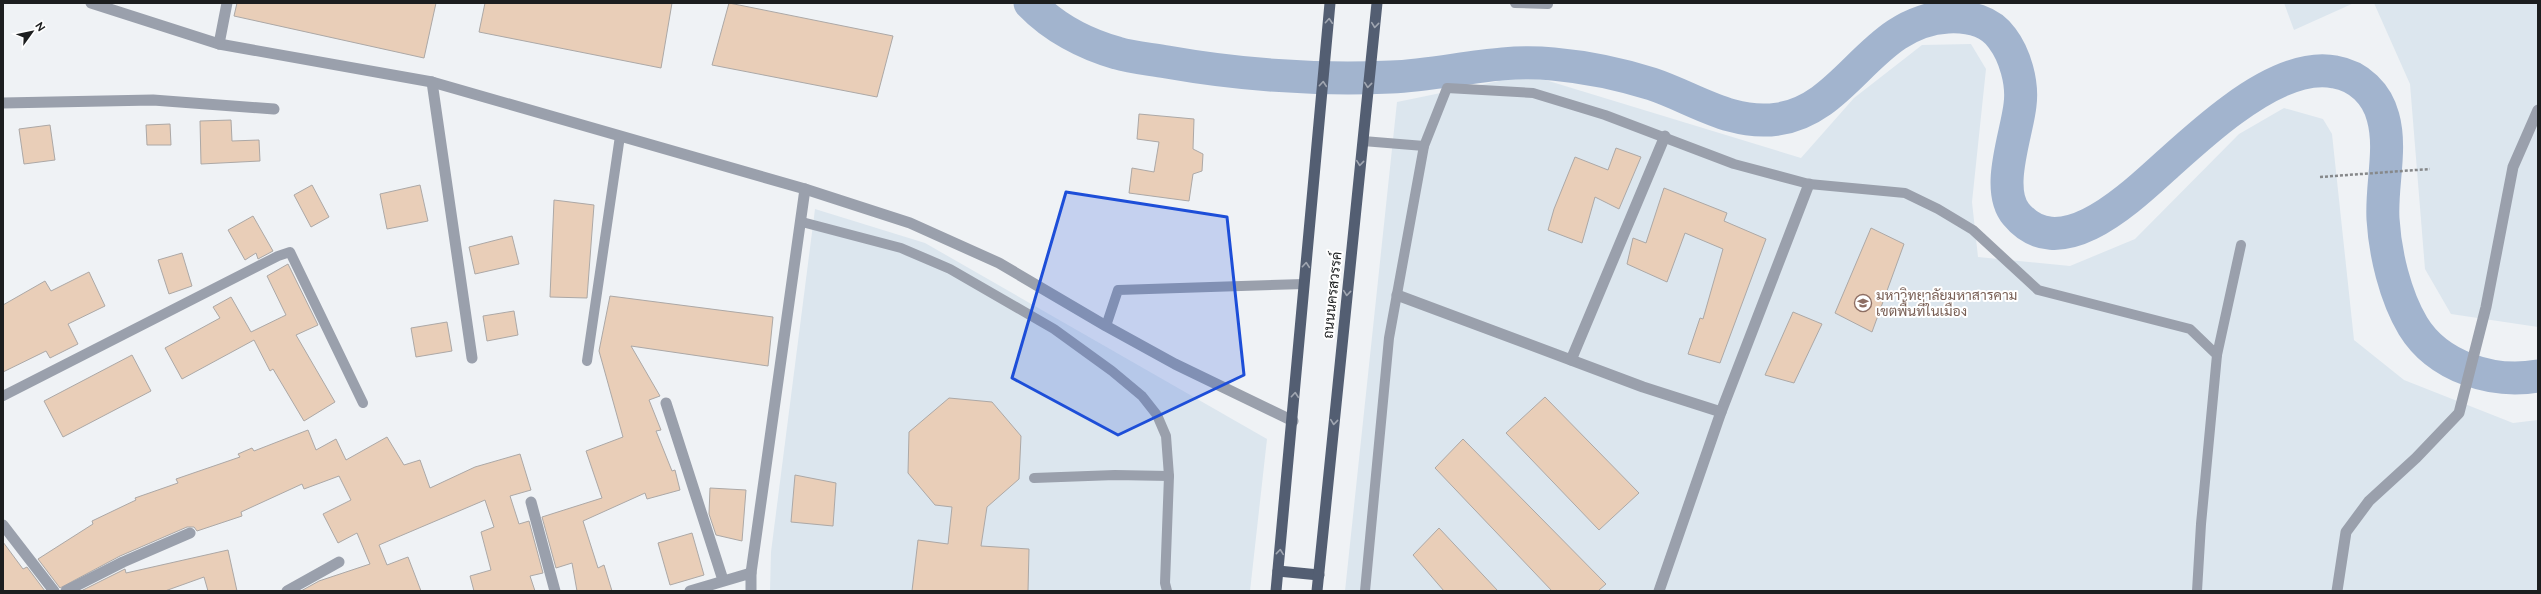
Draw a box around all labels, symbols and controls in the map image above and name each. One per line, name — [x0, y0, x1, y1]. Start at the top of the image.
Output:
north arrow — [12, 12, 52, 52]
one-way arrow — [1324, 18, 1333, 24]
text: N — [32, 20, 48, 34]
one-way arrow — [1370, 22, 1379, 28]
one-way arrow — [1318, 80, 1327, 87]
one-way arrow — [1364, 82, 1373, 88]
one-way arrow — [1356, 160, 1365, 166]
street label: ถนนนครสวรรค์ — [1318, 251, 1345, 339]
one-way arrow — [1301, 262, 1310, 268]
place label: มหาวิทยาลัยมหาสารคาม เขตพื้นที่ในเมือง — [1876, 287, 2017, 319]
one-way arrow — [1343, 290, 1352, 296]
school or university icon: มหาวิทยาลัยมหาสารคาม เขตพื้นที่ในเมือง — [1853, 293, 1873, 313]
one-way arrow — [1290, 392, 1299, 398]
one-way arrow — [1330, 419, 1339, 425]
one-way arrow — [1275, 549, 1284, 555]

